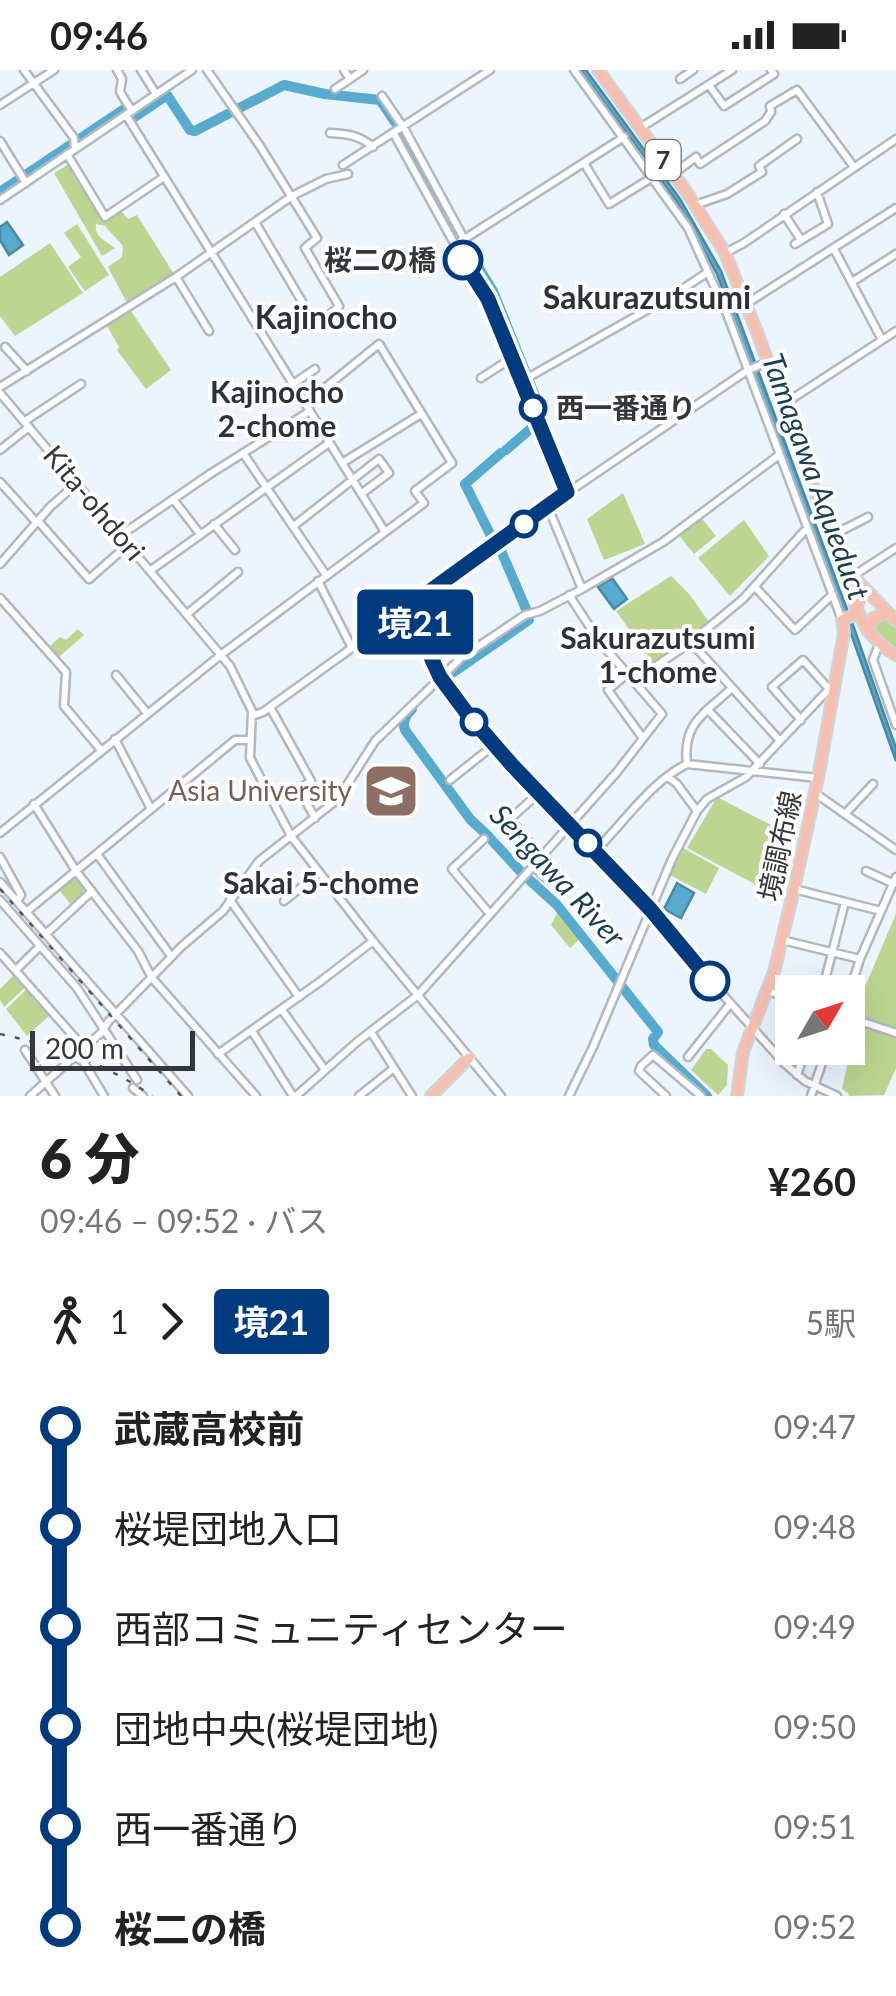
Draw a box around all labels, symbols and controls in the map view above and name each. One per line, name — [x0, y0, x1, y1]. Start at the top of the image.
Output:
text: 09:46 — [50, 12, 148, 58]
road number: 7 — [646, 140, 680, 180]
marker: 桜二の橋 — [444, 241, 482, 279]
place label: 桜二の橋 — [324, 242, 436, 276]
district label: Sakurazutsumi — [543, 277, 751, 316]
district label: Kajinocho — [255, 297, 397, 336]
water label: Tamagawa Aqueduct — [756, 348, 878, 605]
district label: Kajinocho 2-chome — [210, 373, 344, 443]
place label: 西一番通り — [556, 390, 696, 424]
marker: 西一番通り — [520, 395, 546, 421]
street label: Kita-ohdori — [37, 438, 153, 567]
unlabelled marker — [511, 511, 537, 537]
line badge: 境21 — [358, 590, 472, 654]
text: 境21 — [377, 601, 453, 643]
district label: Sakurazutsumi 1-chome — [560, 619, 756, 689]
unlabelled marker — [461, 709, 487, 735]
school or university icon: Asia University — [361, 761, 421, 821]
place label: Asia University — [168, 773, 353, 807]
street label: 境調布線 — [751, 787, 807, 904]
water label: Sengawa River — [483, 796, 634, 954]
unlabelled marker — [575, 830, 601, 856]
district label: Sakai 5-chome — [223, 864, 419, 900]
unlabelled marker — [691, 962, 729, 1000]
north arrow — [775, 975, 865, 1065]
map controls — [775, 975, 865, 1065]
scale bar — [30, 1026, 195, 1070]
text: 200 m — [45, 1031, 124, 1065]
text: 6 分 — [40, 1125, 140, 1191]
text: ¥260 — [768, 1158, 856, 1204]
text: 09:46 – 09:52 · バス — [40, 1201, 328, 1240]
icon: walk — [40, 1294, 95, 1349]
icon: forward — [144, 1294, 199, 1349]
text: 境21 — [234, 1300, 309, 1342]
text: 1 — [110, 1302, 129, 1341]
text: 5駅 — [805, 1303, 856, 1342]
text: 武蔵高校前 — [114, 1405, 304, 1451]
text: 09:47 — [774, 1407, 856, 1446]
text: 桜堤団地入口 — [114, 1505, 342, 1551]
text: 09:48 — [774, 1507, 856, 1546]
text: 西部コミュニティセンター — [114, 1605, 568, 1651]
text: 09:49 — [774, 1607, 856, 1646]
text: 団地中央(桜堤団地) — [114, 1705, 438, 1751]
text: 09:50 — [774, 1707, 856, 1746]
text: 西一番通り — [114, 1805, 304, 1851]
text: 09:51 — [774, 1807, 856, 1846]
text: 桜二の橋 — [114, 1905, 266, 1951]
text: 09:52 — [774, 1907, 856, 1946]

